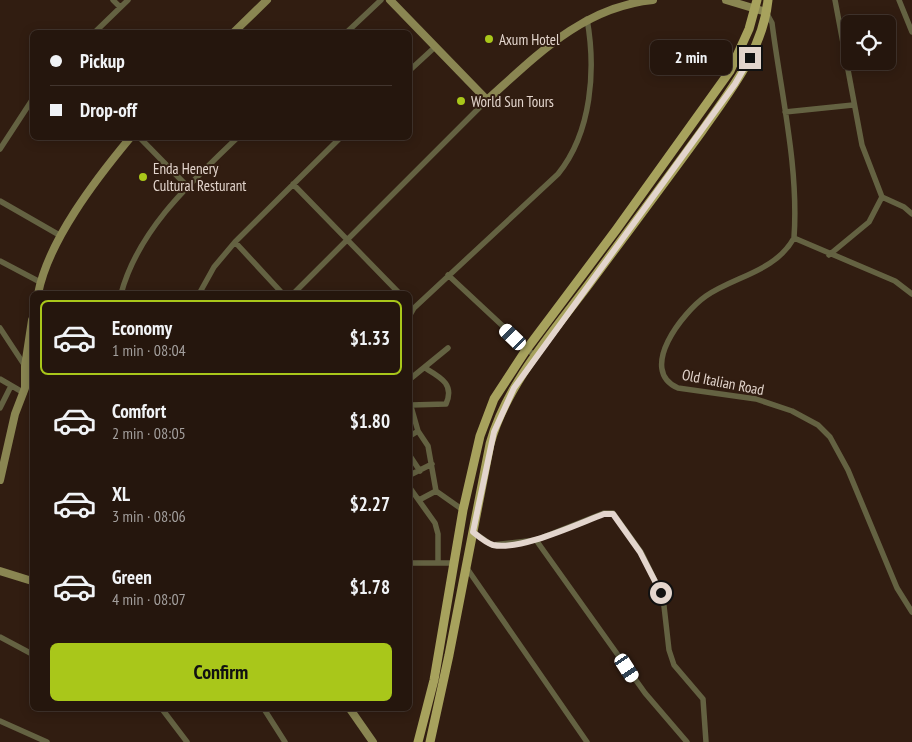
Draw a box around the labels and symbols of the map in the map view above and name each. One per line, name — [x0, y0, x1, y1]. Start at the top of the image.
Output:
place label: Axum Hotel — [499, 30, 560, 49]
marker: Axum Hotel — [483, 33, 495, 45]
callout: 2 min — [650, 40, 732, 76]
route end — [739, 47, 761, 69]
place label: World Sun Tours — [471, 92, 554, 111]
marker: World Sun Tours — [455, 95, 467, 107]
place label: Enda Henery Cultural Resturant — [153, 159, 246, 195]
marker: Enda Henery Cultural Resturant — [137, 171, 149, 183]
car — [496, 321, 529, 353]
street label: Old Italian Road — [680, 365, 766, 399]
route start — [650, 582, 672, 604]
car — [612, 651, 641, 685]

